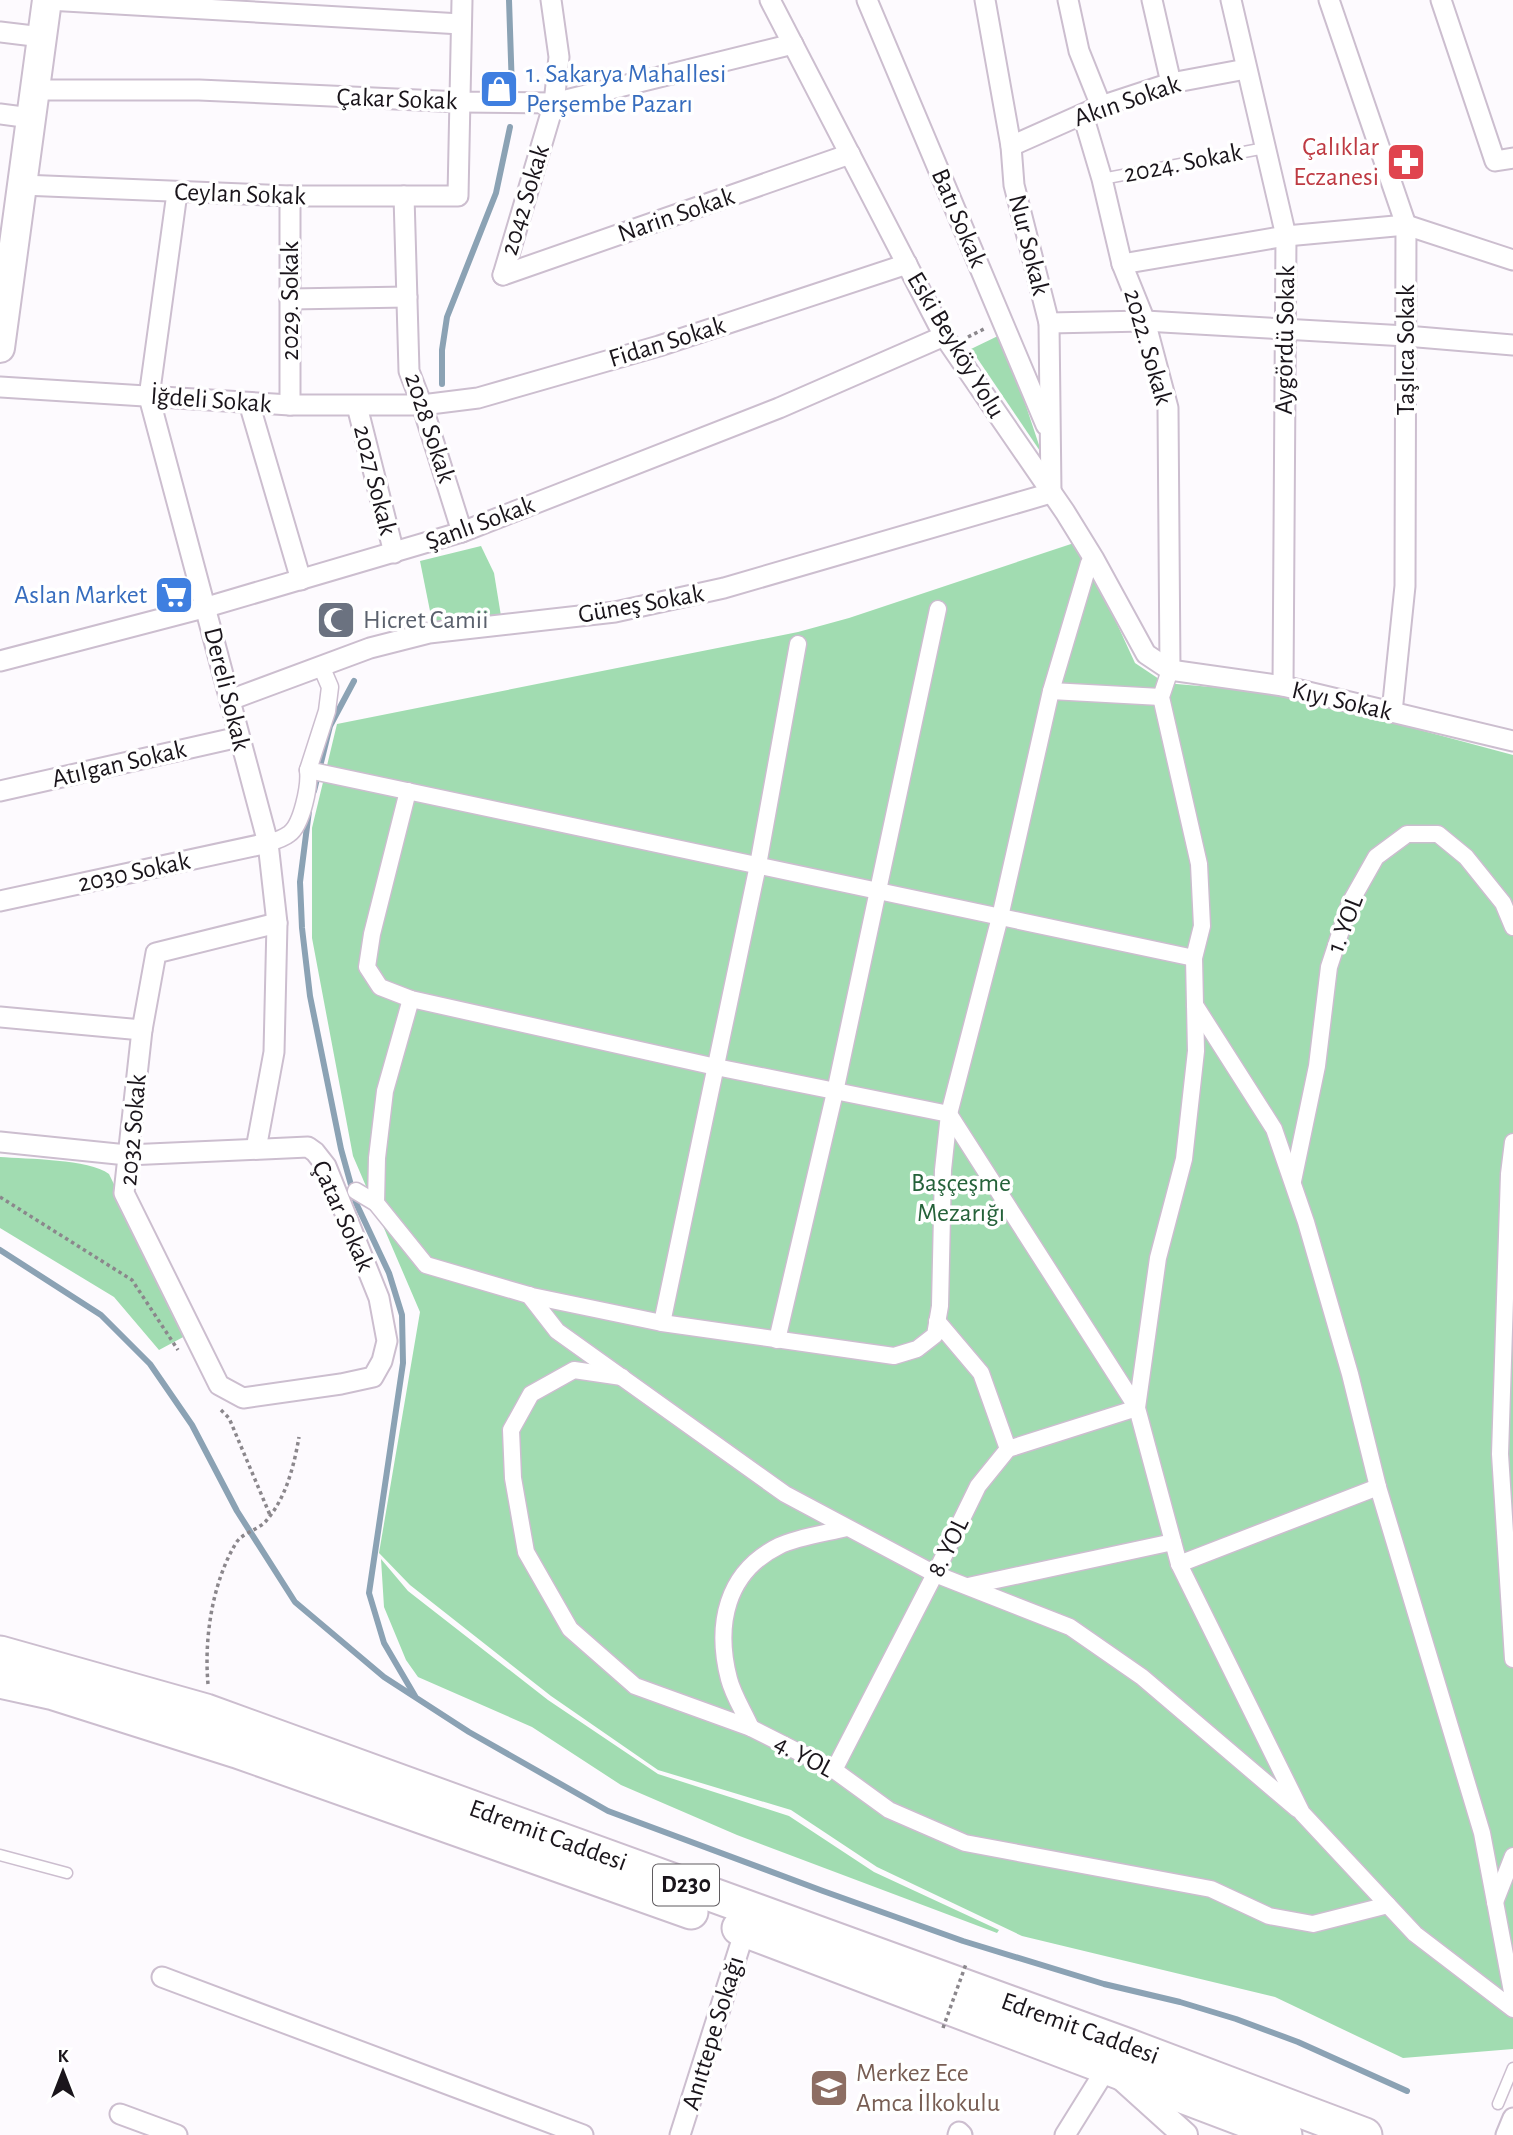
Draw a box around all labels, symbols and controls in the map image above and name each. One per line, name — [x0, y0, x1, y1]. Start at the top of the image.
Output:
place label: 1. Sakarya Mahallesi Perşembe Pazarı — [526, 61, 726, 117]
shop icon: 1. Sakarya Mahallesi Perşembe Pazarı — [478, 68, 520, 110]
street label: Akın Sokak — [1070, 71, 1184, 131]
street label: Çakar Sokak — [336, 84, 458, 114]
place label: Çalıklar Eczanesi — [1293, 134, 1380, 190]
street label: 2024. Sokak — [1122, 139, 1244, 187]
pharmacy icon: Çalıklar Eczanesi — [1385, 141, 1427, 183]
street label: 2042 Sokak — [496, 142, 554, 258]
street label: Batı Sokak — [927, 165, 991, 271]
street label: Ceylan Sokak — [174, 179, 306, 209]
street label: Narin Sokak — [615, 183, 738, 247]
street label: Nur Sokak — [1004, 192, 1054, 298]
street label: 2029. Sokak — [277, 241, 303, 361]
street label: Aygördü Sokak — [1271, 265, 1299, 415]
street label: Eski Beyköy Yolu — [902, 268, 1010, 422]
street label: Taşlıca Sokak — [1393, 284, 1419, 416]
street label: 2022. Sokak — [1119, 286, 1177, 408]
street label: Fidan Sokak — [606, 312, 728, 372]
street label: 2028 Sokak — [400, 370, 460, 486]
street label: İğdeli Sokak — [150, 382, 273, 417]
street label: 2027 Sokak — [349, 422, 401, 538]
street label: Şanlı Sokak — [422, 491, 538, 555]
supermarket icon: Aslan Market — [153, 574, 195, 616]
street label: Güneş Sokak — [576, 580, 706, 628]
place label: Aslan Market — [14, 582, 147, 608]
mosque icon: Hicret Camii — [315, 599, 357, 641]
place label: Hicret Camii — [363, 607, 488, 633]
street label: Dereli Sokak — [199, 625, 255, 753]
street label: Kıyı Sokak — [1289, 677, 1395, 725]
street label: Atılgan Sokak — [49, 736, 189, 792]
street label: 2030 Sokak — [76, 847, 193, 897]
street label: 1. YOL — [1322, 891, 1368, 956]
street label: 2032 Sokak — [115, 1073, 151, 1187]
street label: Çatar Sokak — [307, 1157, 379, 1275]
park label: Başçeşme Mezarığı — [911, 1170, 1011, 1226]
street label: 8. YOL — [923, 1513, 974, 1581]
street label: 4. YOL — [770, 1730, 838, 1782]
street label: Edremit Caddesi — [466, 1795, 631, 1876]
road number: D230 — [653, 1864, 719, 1906]
street label: Anıttepe Sokağı — [677, 1953, 749, 2113]
street label: Edremit Caddesi — [998, 1988, 1163, 2069]
north arrow — [28, 2037, 98, 2107]
text: K — [57, 2047, 69, 2066]
place label: Merkez Ece Amca İlkokulu — [856, 2060, 1000, 2116]
school or university icon: Merkez Ece Amca İlkokulu — [808, 2067, 850, 2109]

